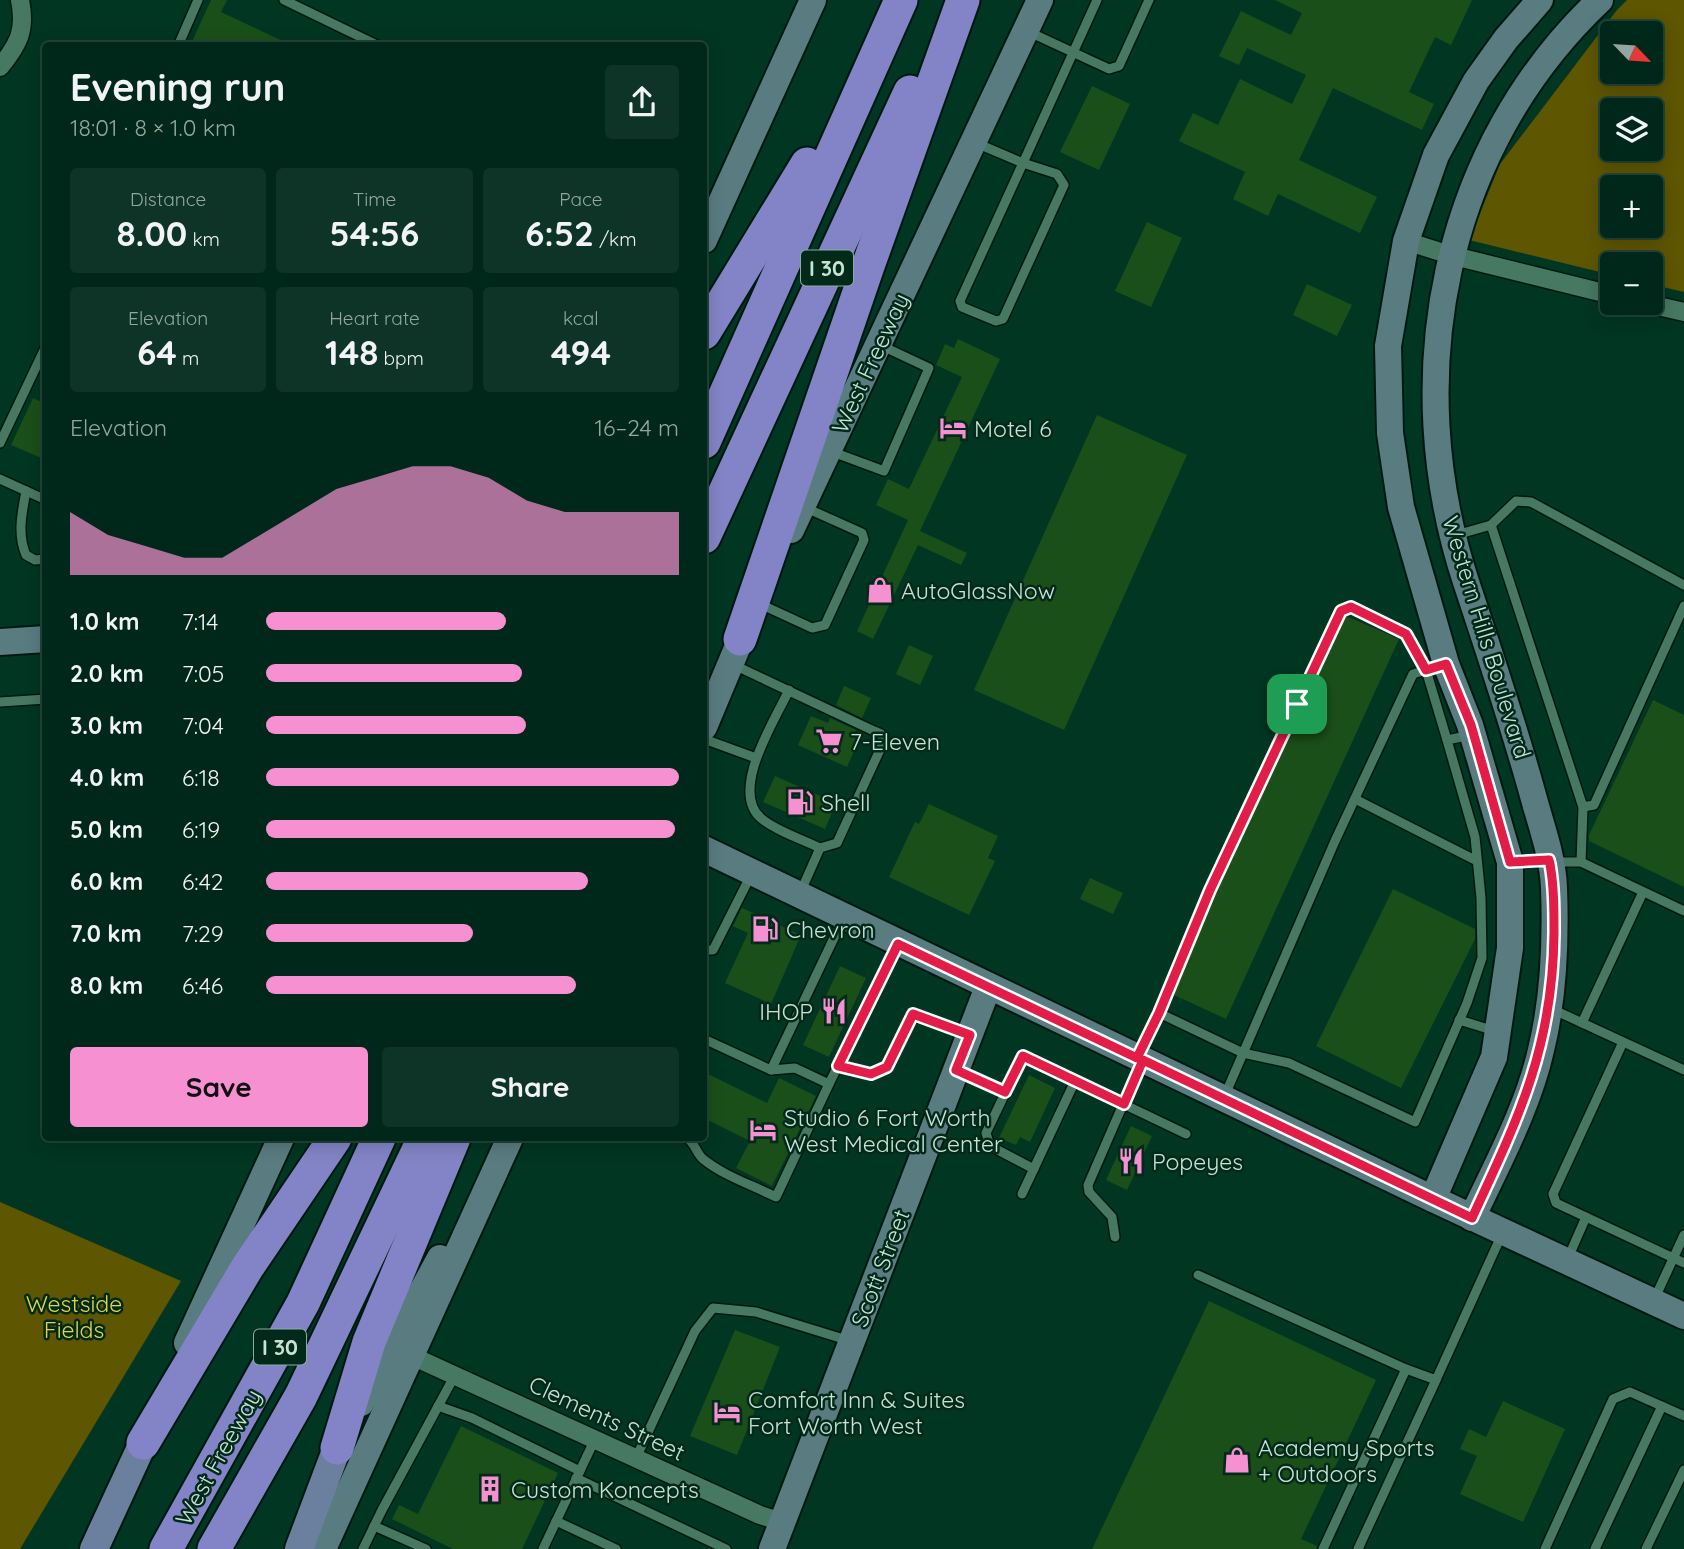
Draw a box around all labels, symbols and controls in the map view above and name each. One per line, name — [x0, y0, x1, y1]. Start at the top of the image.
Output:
north arrow — [1600, 21, 1662, 84]
map controls — [1600, 21, 1663, 315]
text: Evening run — [70, 63, 285, 111]
button: share — [605, 65, 679, 139]
button: layers — [1600, 98, 1663, 161]
text: 18:01 · 8 × 1.0 km — [70, 113, 236, 142]
button: + — [1600, 175, 1663, 238]
text: Distance — [130, 187, 206, 211]
text: Time — [353, 187, 396, 211]
text: Pace — [559, 187, 602, 211]
text: 8.00 — [116, 211, 187, 255]
text: 54:56 — [330, 211, 419, 255]
text: 6:52 — [525, 211, 594, 255]
text: km — [187, 227, 220, 251]
text: /km — [594, 227, 637, 251]
road number: I 30 — [801, 250, 853, 286]
button: − — [1600, 252, 1663, 315]
street label: West Freeway — [825, 288, 915, 438]
text: Elevation — [128, 306, 208, 330]
text: Heart rate — [329, 306, 420, 330]
text: kcal — [563, 306, 599, 330]
text: 64 — [137, 330, 177, 374]
text: 148 — [325, 330, 378, 374]
text: 494 — [551, 330, 611, 374]
text: m — [177, 346, 199, 370]
text: bpm — [378, 346, 424, 370]
text: Elevation — [70, 413, 167, 442]
text: 16–24 m — [595, 413, 679, 442]
hotel icon: Motel 6 — [938, 413, 968, 443]
place label: Motel 6 — [974, 414, 1052, 443]
street label: Western Hills Boulevard — [1436, 512, 1538, 762]
shop icon: AutoGlassNow — [865, 575, 895, 605]
place label: AutoGlassNow — [901, 576, 1055, 605]
text: 1.0 km — [70, 607, 140, 636]
text: 7:14 — [182, 607, 218, 636]
text: 2.0 km — [70, 659, 144, 688]
text: 7:05 — [182, 659, 224, 688]
pin — [1267, 674, 1327, 734]
icon: arrive — [1278, 685, 1316, 723]
text: 3.0 km — [70, 711, 143, 740]
text: 7:04 — [182, 711, 224, 740]
supermarket icon: 7-Eleven — [814, 726, 844, 756]
place label: 7-Eleven — [850, 727, 940, 756]
text: 4.0 km — [70, 763, 144, 792]
text: 6:18 — [182, 763, 220, 792]
fuel station icon: Shell — [785, 787, 815, 817]
place label: Shell — [821, 788, 871, 817]
text: 5.0 km — [70, 815, 143, 844]
text: 6:19 — [182, 815, 220, 844]
text: 6.0 km — [70, 867, 143, 896]
text: 6:42 — [182, 867, 224, 896]
fuel station icon: Chevron — [750, 914, 780, 944]
place label: Chevron — [786, 915, 875, 944]
text: 7.0 km — [70, 919, 142, 948]
text: 7:29 — [182, 919, 224, 948]
text: 8.0 km — [70, 971, 143, 1000]
text: 6:46 — [182, 971, 223, 1000]
restaurant icon: IHOP — [819, 996, 849, 1026]
place label: IHOP — [759, 997, 813, 1026]
button: Save — [70, 1047, 368, 1127]
button: Share — [382, 1047, 679, 1127]
place label: Studio 6 Fort Worth West Medical Center — [784, 1103, 1003, 1158]
hotel icon: Studio 6 Fort Worth West Medical Center — [748, 1115, 778, 1145]
restaurant icon: Popeyes — [1116, 1146, 1146, 1176]
place label: Popeyes — [1152, 1147, 1243, 1176]
street label: Scott Street — [844, 1205, 916, 1331]
park label: Westside Fields — [26, 1289, 122, 1344]
road number: I 30 — [254, 1330, 306, 1364]
street label: Clements Street — [525, 1369, 690, 1467]
street label: West Freeway — [169, 1384, 267, 1530]
place label: Comfort Inn & Suites Fort Worth West — [748, 1385, 965, 1440]
hotel icon: Comfort Inn & Suites Fort Worth West — [712, 1397, 742, 1427]
place label: Academy Sports + Outdoors — [1258, 1433, 1435, 1488]
shop icon: Academy Sports + Outdoors — [1222, 1445, 1252, 1475]
building icon: Custom Koncepts — [475, 1474, 505, 1504]
place label: Custom Koncepts — [511, 1475, 699, 1504]

